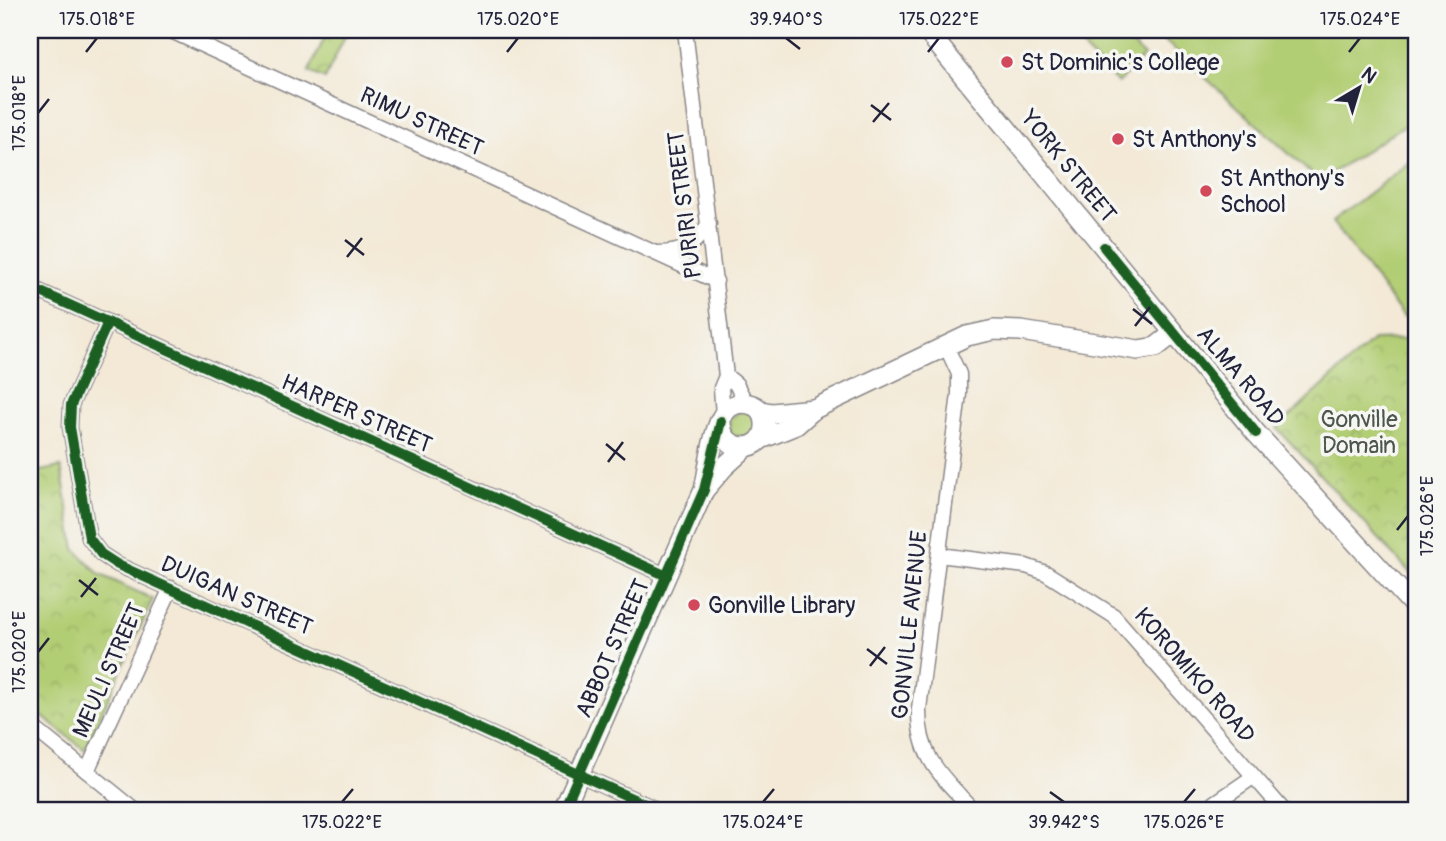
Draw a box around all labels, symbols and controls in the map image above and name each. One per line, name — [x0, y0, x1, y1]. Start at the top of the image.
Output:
text: 175.018°E — [59, 8, 135, 31]
text: 175.020°E — [477, 8, 559, 31]
text: 39.940°S — [749, 8, 823, 31]
text: 175.022°E — [899, 8, 979, 31]
text: 175.024°E — [1320, 8, 1400, 31]
place label: St Dominic's College — [1021, 48, 1220, 77]
north arrow — [1324, 52, 1394, 122]
marker: St Dominic's College — [999, 54, 1015, 70]
text: N — [1356, 62, 1381, 89]
text: 175.018°E — [8, 75, 31, 151]
street label: RIMU STREET — [355, 80, 488, 163]
street label: YORK STREET — [1014, 103, 1123, 229]
place label: St Anthony's — [1132, 125, 1256, 154]
street label: PURIRI STREET — [661, 129, 708, 281]
marker: St Anthony's — [1110, 131, 1126, 147]
place label: St Anthony's School — [1220, 164, 1344, 219]
marker: St Anthony's School — [1198, 183, 1214, 199]
street label: ALMA ROAD — [1190, 320, 1291, 432]
street label: HARPER STREET — [277, 367, 437, 460]
park label: Gonville Domain — [1320, 405, 1398, 460]
text: 175.026°E — [1416, 476, 1439, 556]
street label: GONVILLE AVENUE — [885, 529, 934, 721]
street label: DUIGAN STREET — [156, 549, 317, 642]
street label: ABBOT STREET — [569, 574, 656, 722]
place label: Gonville Library — [708, 591, 856, 620]
marker: Gonville Library — [686, 597, 702, 613]
street label: MEULI STREET — [66, 598, 151, 742]
street label: KOROMIKO ROAD — [1128, 602, 1261, 749]
text: 175.020°E — [8, 611, 31, 693]
text: 175.022°E — [302, 811, 382, 834]
text: 175.024°E — [723, 811, 803, 834]
text: 39.942°S — [1028, 811, 1100, 834]
text: 175.026°E — [1144, 811, 1224, 834]

